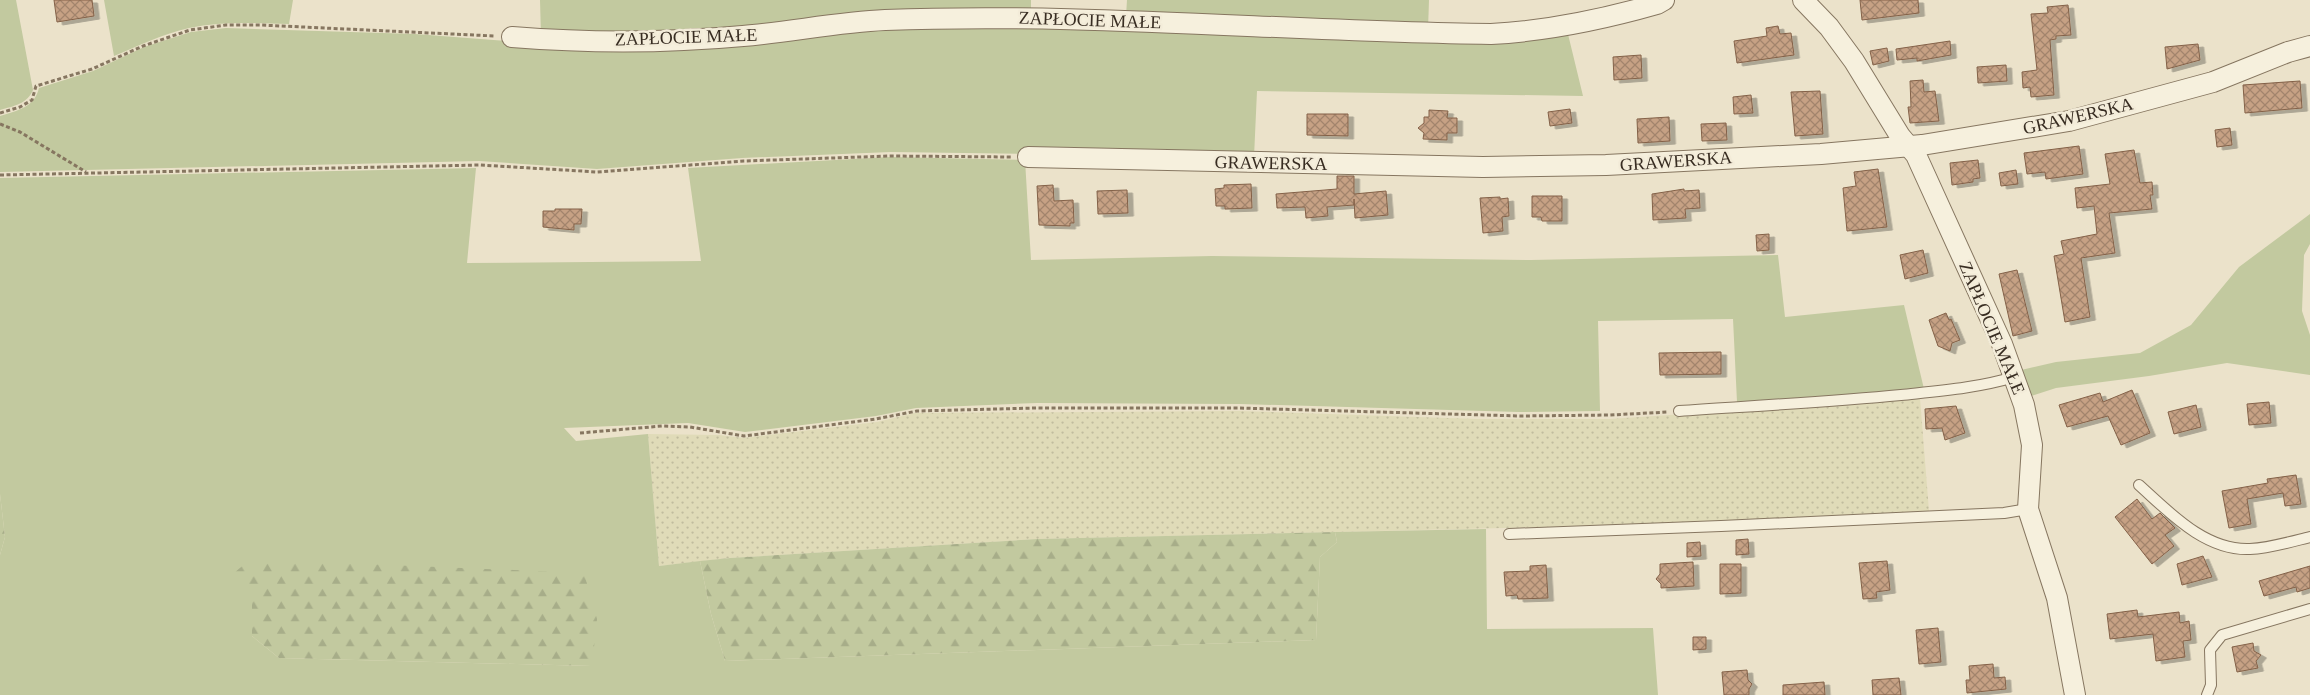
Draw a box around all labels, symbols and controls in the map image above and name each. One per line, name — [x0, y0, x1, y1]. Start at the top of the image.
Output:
street label: ZAPŁOCIE MAŁE — [1018, 8, 1162, 32]
street label: ZAPŁOCIE MAŁE — [614, 25, 758, 49]
street label: GRAWERSKA — [2021, 94, 2135, 138]
street label: GRAWERSKA — [1619, 147, 1733, 175]
street label: GRAWERSKA — [1215, 152, 1327, 174]
street label: ZAPŁOCIE MAŁE — [1955, 259, 2029, 397]

